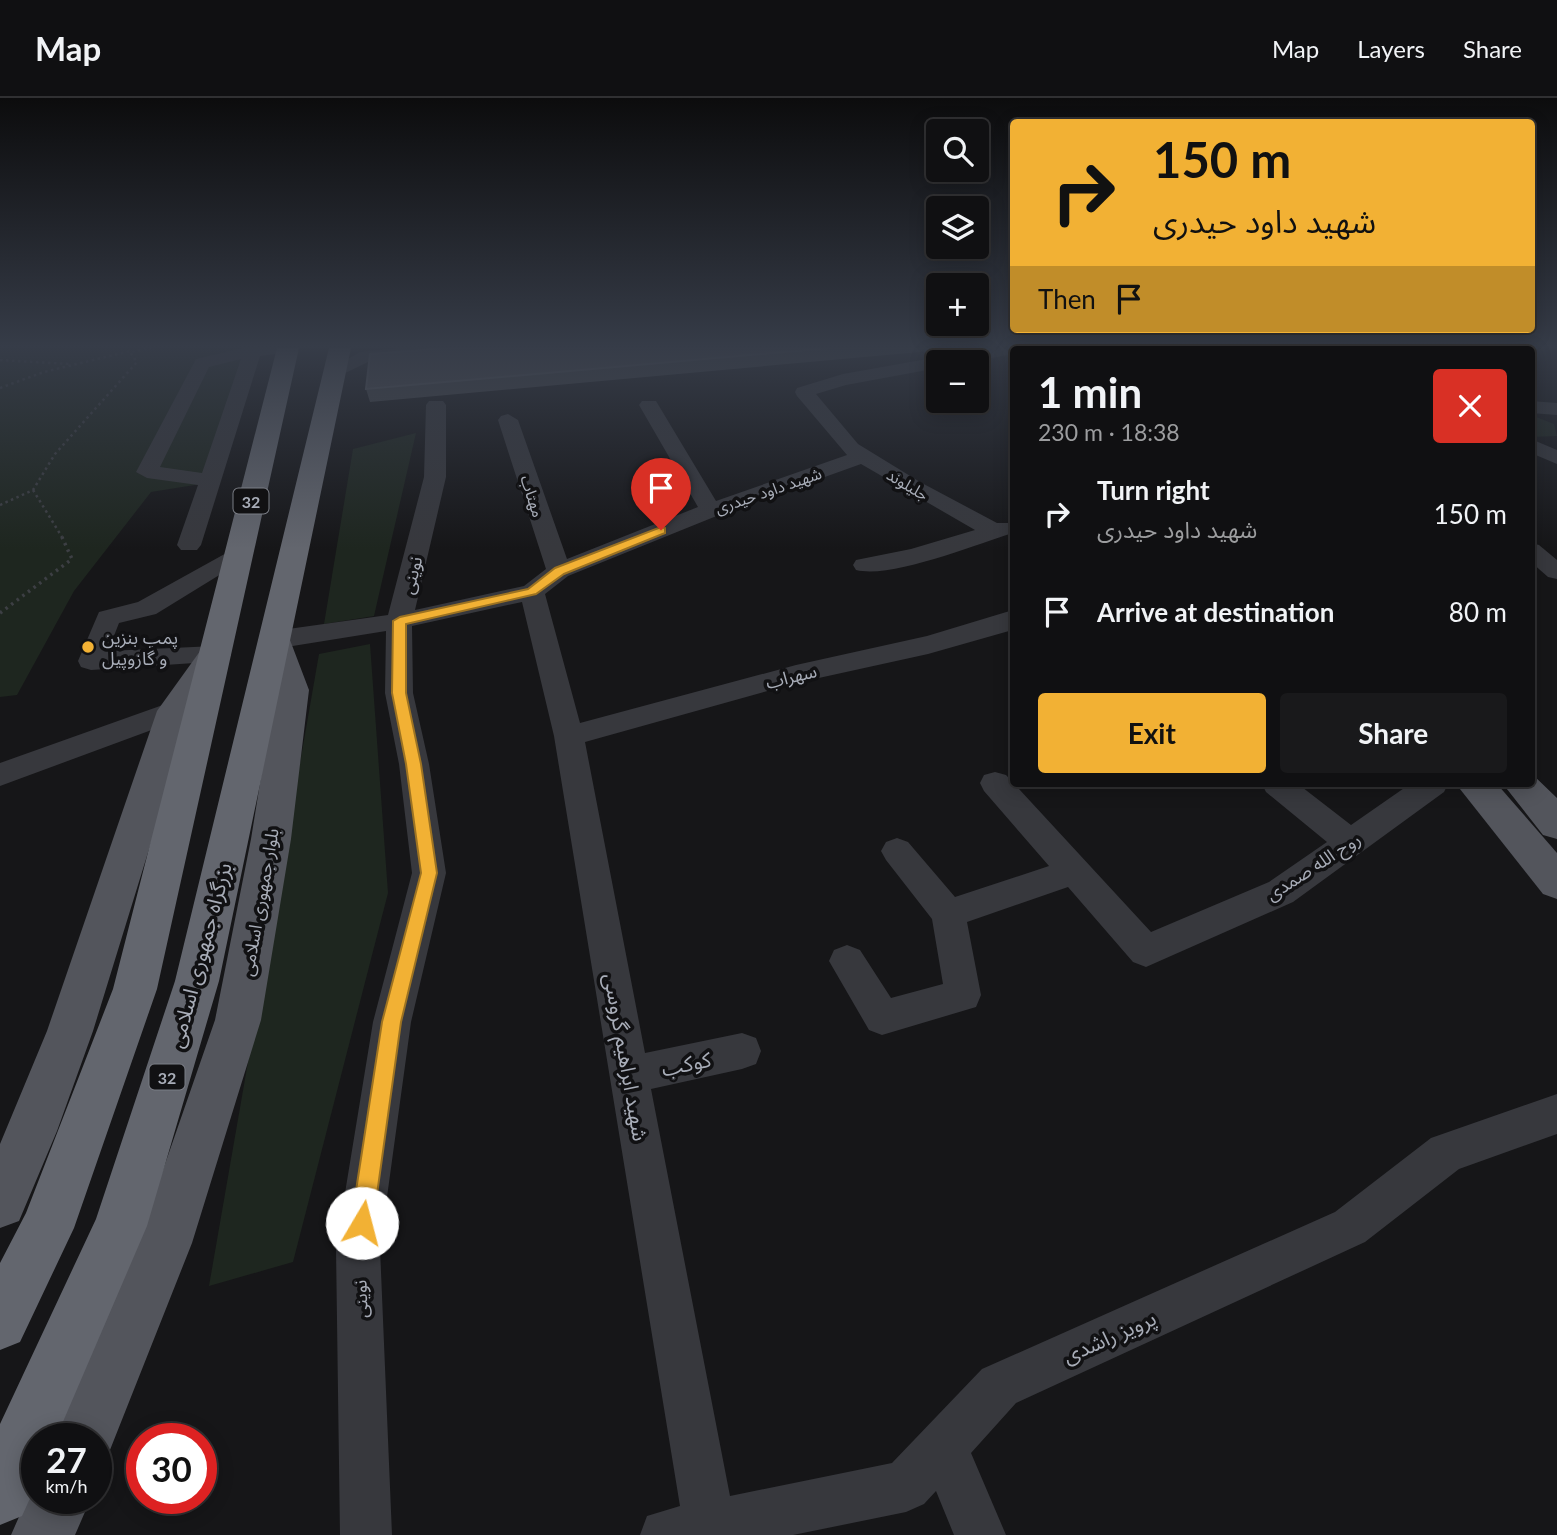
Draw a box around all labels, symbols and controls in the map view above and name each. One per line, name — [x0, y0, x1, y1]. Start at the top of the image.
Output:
text: Map — [35, 28, 101, 68]
text: Map — [1272, 34, 1319, 63]
text: Layers — [1357, 34, 1425, 63]
text: Share — [1463, 34, 1522, 63]
map controls — [926, 119, 989, 413]
button: search — [926, 119, 989, 182]
text: 150 m — [1153, 130, 1291, 188]
icon: right — [1038, 147, 1129, 238]
button: layers — [926, 196, 989, 259]
text: شهید داود حیدری — [1153, 201, 1376, 240]
button: + — [926, 273, 989, 336]
icon: arrive — [1110, 280, 1148, 318]
text: Then — [1038, 283, 1096, 315]
button: − — [926, 350, 989, 413]
text: 1 min — [1038, 367, 1142, 417]
button: close — [1433, 369, 1507, 443]
text: 230 m · 18:38 — [1038, 418, 1180, 446]
pin — [631, 458, 691, 530]
street label: شهید داود حیدری — [712, 463, 824, 518]
street label: جلیلوند — [883, 464, 932, 505]
icon: arrive — [642, 469, 680, 507]
street label: مهتاب — [516, 473, 549, 520]
text: Turn right — [1097, 474, 1210, 506]
road number: 32 — [233, 488, 268, 514]
icon: right — [1038, 495, 1076, 533]
text: 150 m — [1434, 498, 1507, 530]
text: شهید داود حیدری — [1097, 515, 1257, 543]
street label: نوینی — [396, 554, 427, 596]
icon: arrive — [1038, 593, 1076, 631]
text: Arrive at destination — [1097, 596, 1334, 628]
text: 80 m — [1449, 596, 1507, 628]
place label: پمپ بنزین و گازوپیل — [102, 626, 178, 670]
marker: پمپ بنزین و گازوپیل — [80, 639, 96, 655]
street label: سهراب — [763, 659, 819, 694]
button: Exit — [1038, 693, 1266, 773]
button: Share — [1280, 693, 1507, 773]
street label: بلوار جمهوری اسلامی — [235, 826, 284, 978]
street label: روح الله صمدی — [1262, 827, 1366, 907]
street label: بزرگراه جمهوری اسلامی — [162, 860, 237, 1051]
street label: شهید ابراهیم گروسی — [596, 971, 654, 1144]
street label: کوکب — [659, 1045, 714, 1081]
road number: 32 — [150, 1065, 184, 1090]
position arrow — [325, 1186, 399, 1260]
street label: نوینی — [348, 1280, 373, 1318]
street label: پرویز راشدی — [1058, 1304, 1161, 1370]
speed limit sign: 30 — [126, 1423, 217, 1514]
text: 27 — [46, 1438, 87, 1480]
text: km/h — [45, 1475, 88, 1497]

